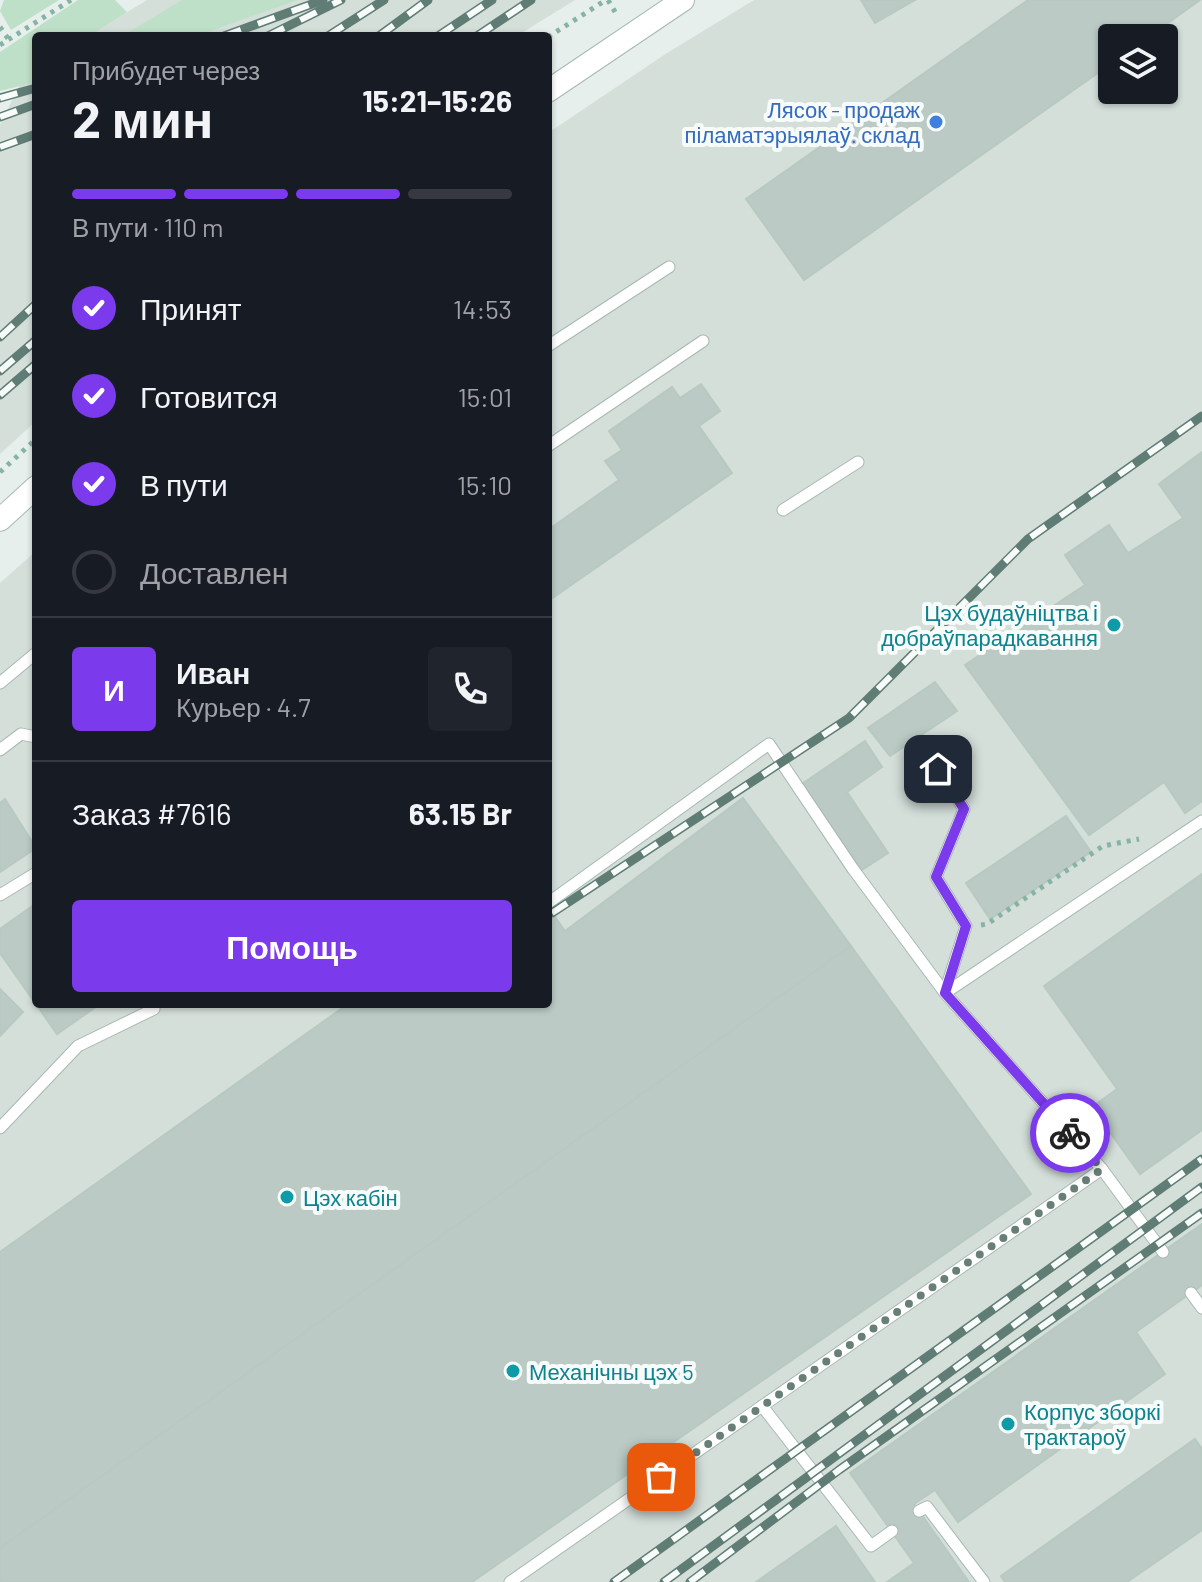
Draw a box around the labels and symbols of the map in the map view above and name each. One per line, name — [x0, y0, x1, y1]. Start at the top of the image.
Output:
place label: Лясок - продаж піламатэрыялаў. склад — [685, 96, 920, 148]
marker: Лясок - продаж піламатэрыялаў. склад — [927, 113, 945, 131]
place label: Цэх будаўніцтва і добраўпарадкавання — [881, 599, 1098, 651]
marker: Цэх будаўніцтва і добраўпарадкавання — [1105, 616, 1123, 634]
pin — [904, 735, 972, 803]
courier — [1030, 1093, 1110, 1173]
place label: Цэх кабін — [303, 1184, 398, 1211]
marker: Цэх кабін — [278, 1188, 296, 1206]
place label: Механічны цэх 5 — [529, 1358, 693, 1385]
marker: Механічны цэх 5 — [504, 1362, 522, 1380]
place label: Корпус зборкі трактароў — [1024, 1398, 1161, 1450]
marker: Корпус зборкі трактароў — [999, 1415, 1017, 1433]
pin — [627, 1443, 695, 1511]

